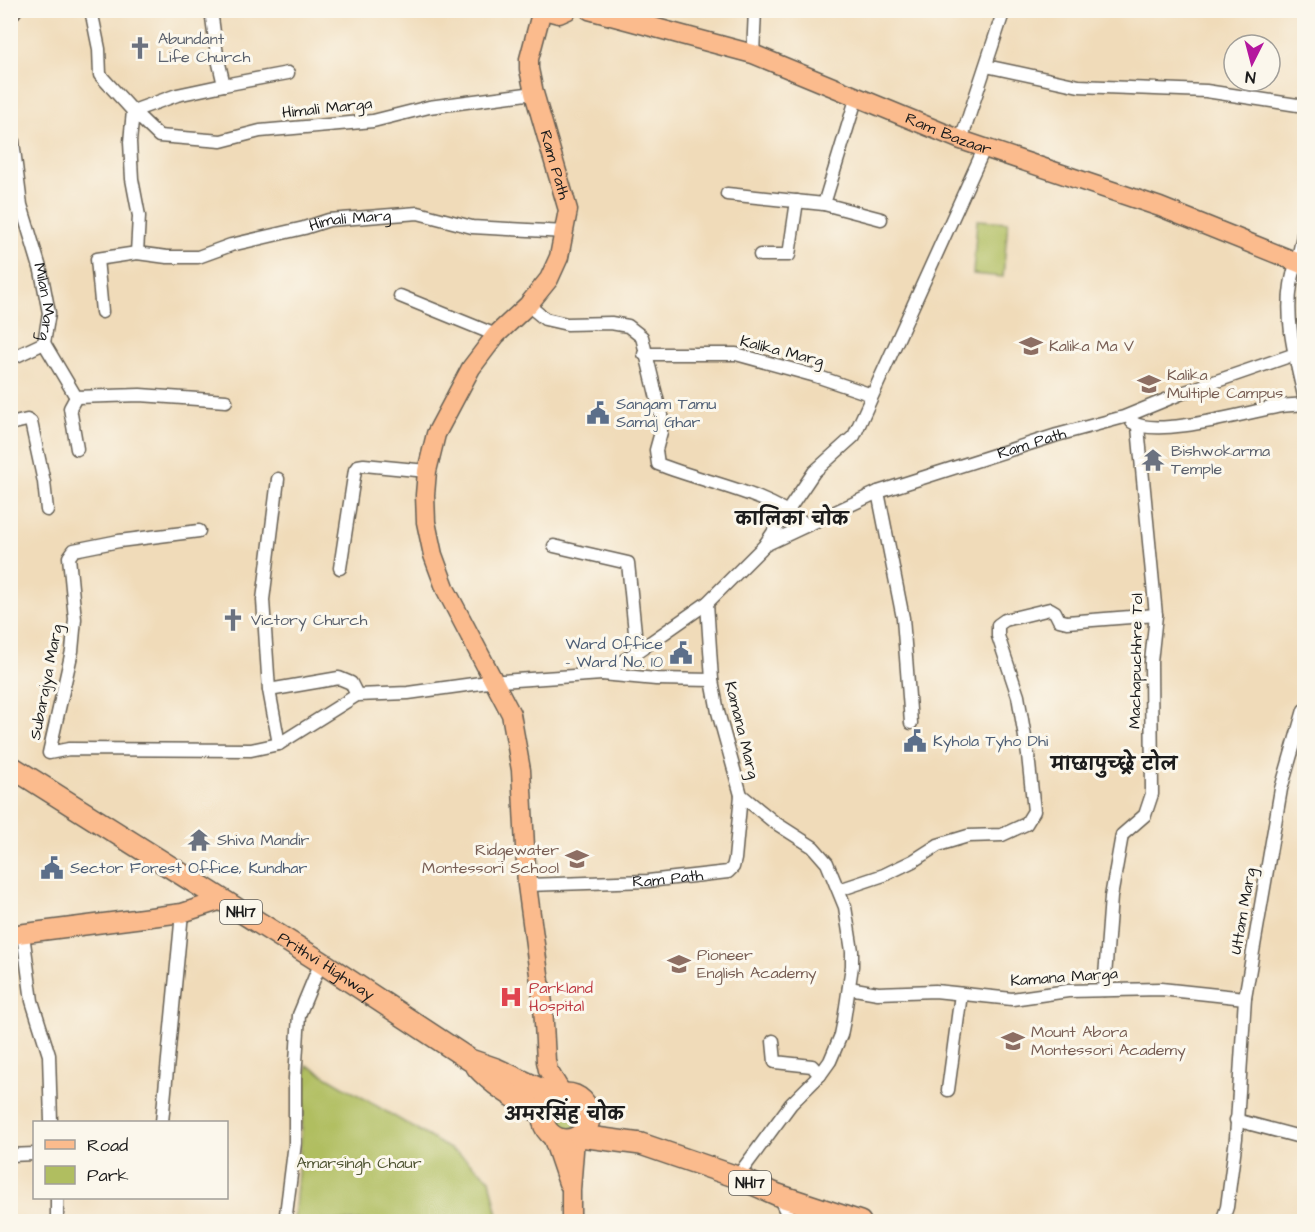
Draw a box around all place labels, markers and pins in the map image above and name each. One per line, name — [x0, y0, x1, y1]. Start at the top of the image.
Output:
place label: Abundant Life Church — [158, 28, 250, 68]
church icon: Abundant Life Church — [127, 35, 153, 61]
school or university icon: Kalika Ma V — [1018, 333, 1044, 359]
place label: Kalika Ma V — [1049, 335, 1134, 357]
place label: Kalika Multiple Campus — [1167, 364, 1283, 404]
school or university icon: Kalika Multiple Campus — [1136, 371, 1162, 397]
place label: Sangam Tamu Samaj Ghar — [616, 393, 716, 433]
public building icon: Sangam Tamu Samaj Ghar — [585, 400, 611, 426]
place label: Bishwokarma Temple — [1171, 440, 1270, 480]
temple icon: Bishwokarma Temple — [1140, 447, 1166, 473]
church icon: Victory Church — [220, 607, 246, 633]
place label: Victory Church — [251, 609, 367, 632]
place label: Ward Office - Ward No. 10 — [565, 633, 663, 673]
public building icon: Ward Office - Ward No. 10 — [668, 640, 694, 666]
public building icon: Kyhola Tyho Dhi — [902, 728, 928, 754]
place label: Kyhola Tyho Dhi — [933, 730, 1049, 753]
temple icon: Shiva Mandir — [186, 827, 212, 853]
place label: Shiva Mandir — [217, 829, 309, 851]
place label: Ridgewater Montessori School — [422, 839, 559, 879]
school or university icon: Ridgewater Montessori School — [564, 846, 590, 872]
public building icon: Sector Forest Office, Kundhar — [39, 855, 65, 881]
place label: Sector Forest Office, Kundhar — [70, 857, 307, 879]
place label: Pioneer English Academy — [697, 944, 817, 985]
school or university icon: Pioneer English Academy — [666, 951, 692, 977]
place label: Parkland Hospital — [529, 977, 593, 1017]
hospital icon: Parkland Hospital — [498, 984, 524, 1010]
place label: Mount Abora Montessori Academy — [1031, 1021, 1186, 1062]
school or university icon: Mount Abora Montessori Academy — [1000, 1028, 1026, 1054]

